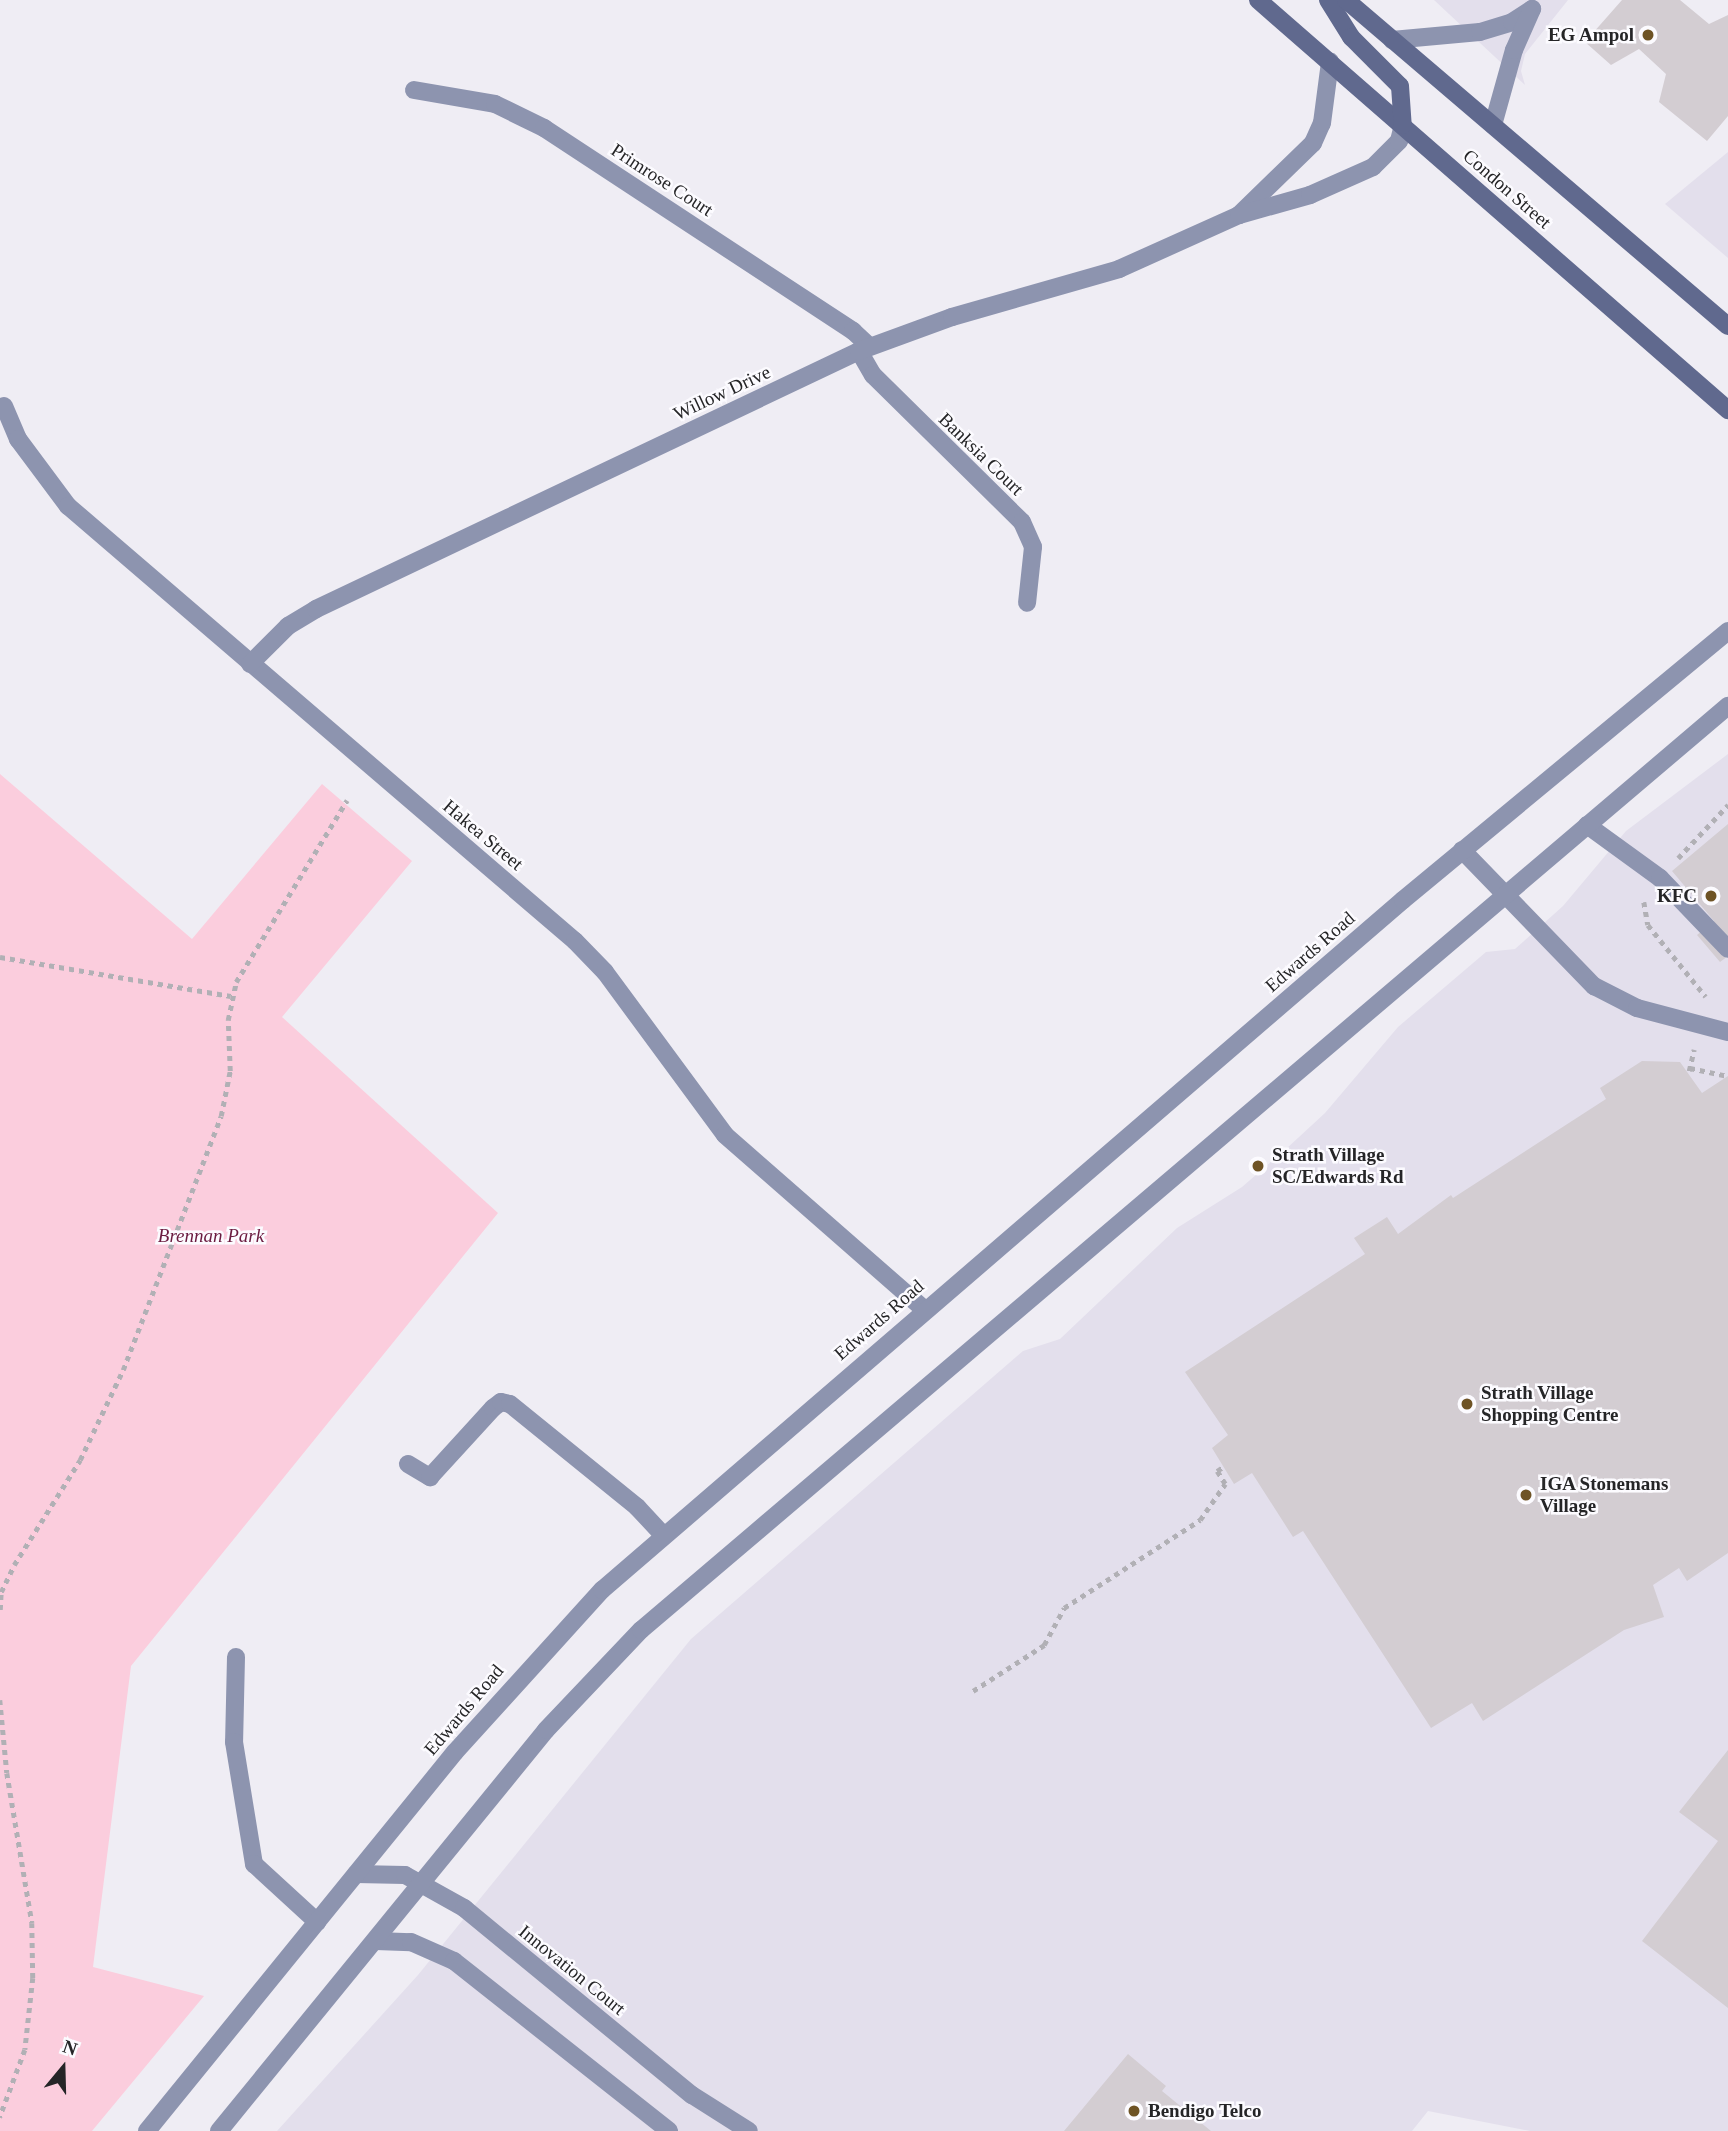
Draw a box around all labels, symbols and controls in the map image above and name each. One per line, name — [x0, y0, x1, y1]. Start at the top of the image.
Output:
place label: EG Ampol — [1547, 24, 1634, 46]
marker: EG Ampol — [1640, 27, 1656, 43]
street label: Primrose Court — [607, 139, 717, 221]
street label: Condon Street — [1458, 145, 1556, 233]
street label: Willow Drive — [670, 361, 774, 425]
street label: Banksia Court — [934, 408, 1028, 500]
street label: Hakea Street — [438, 795, 528, 875]
place label: KFC — [1657, 885, 1697, 907]
marker: KFC — [1703, 888, 1719, 904]
street label: Edwards Road — [1261, 907, 1359, 997]
place label: Strath Village SC/Edwards Rd — [1272, 1144, 1403, 1188]
marker: Strath Village SC/Edwards Rd — [1250, 1158, 1266, 1174]
park label: Brennan Park — [158, 1225, 264, 1247]
street label: Edwards Road — [830, 1275, 928, 1365]
place label: Strath Village Shopping Centre — [1481, 1382, 1618, 1426]
marker: Strath Village Shopping Centre — [1459, 1396, 1475, 1412]
place label: IGA Stonemans Village — [1540, 1473, 1669, 1517]
marker: IGA Stonemans Village — [1518, 1487, 1534, 1503]
street label: Edwards Road — [419, 1660, 509, 1760]
street label: Innovation Court — [514, 1920, 630, 2020]
north arrow — [28, 2033, 98, 2103]
text: N — [60, 2036, 80, 2060]
place label: Bendigo Telco — [1148, 2100, 1262, 2122]
marker: Bendigo Telco — [1126, 2103, 1142, 2119]

